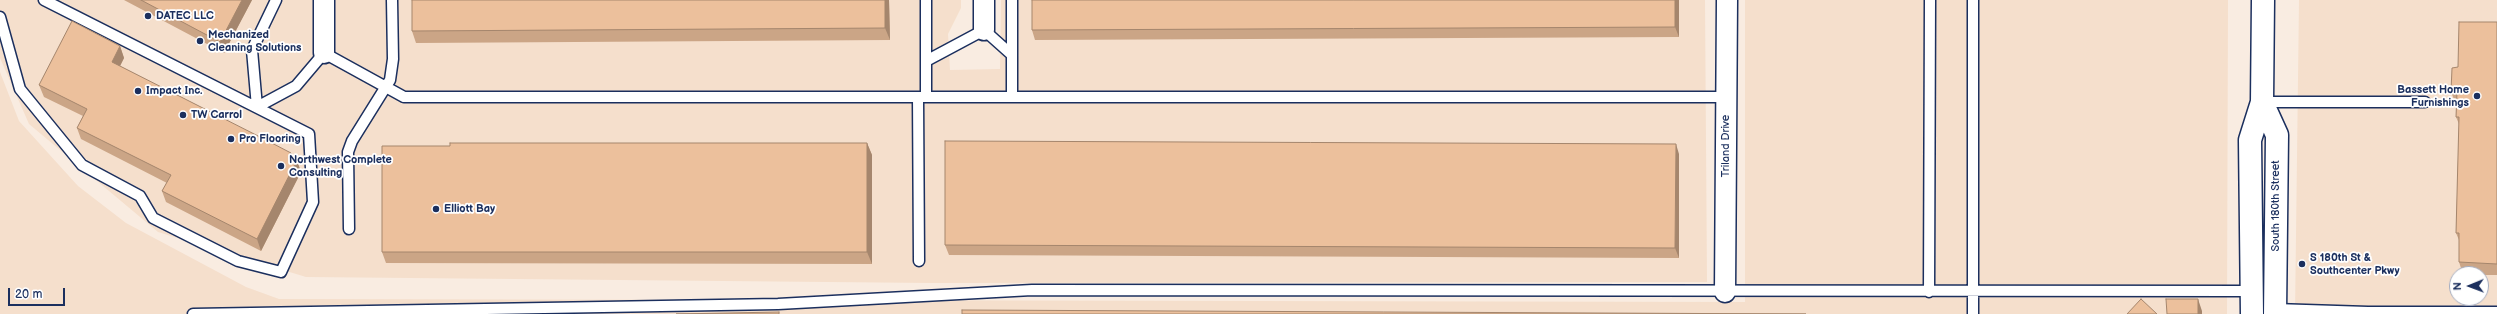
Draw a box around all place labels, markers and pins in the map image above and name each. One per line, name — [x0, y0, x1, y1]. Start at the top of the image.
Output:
place label: DATEC LLC — [156, 9, 214, 23]
marker: DATEC LLC — [143, 11, 153, 21]
place label: Mechanized Cleaning Solutions — [208, 28, 301, 54]
marker: Mechanized Cleaning Solutions — [195, 36, 205, 46]
place label: Bassett Home Furnishings — [2397, 83, 2469, 109]
place label: Impact Inc. — [146, 84, 202, 98]
marker: Impact Inc. — [133, 86, 143, 96]
marker: Bassett Home Furnishings — [2472, 91, 2482, 101]
place label: TW Carrol — [191, 108, 242, 122]
marker: TW Carrol — [178, 110, 188, 120]
place label: Pro Flooring — [239, 132, 301, 146]
marker: Pro Flooring — [226, 134, 236, 144]
place label: Northwest Complete Consulting — [289, 153, 392, 179]
marker: Northwest Complete Consulting — [276, 161, 286, 171]
place label: Elliott Bay — [444, 202, 495, 216]
marker: Elliott Bay — [431, 204, 441, 214]
place label: S 180th St & Southcenter Pkwy — [2310, 251, 2400, 277]
marker: S 180th St & Southcenter Pkwy — [2297, 259, 2307, 269]

